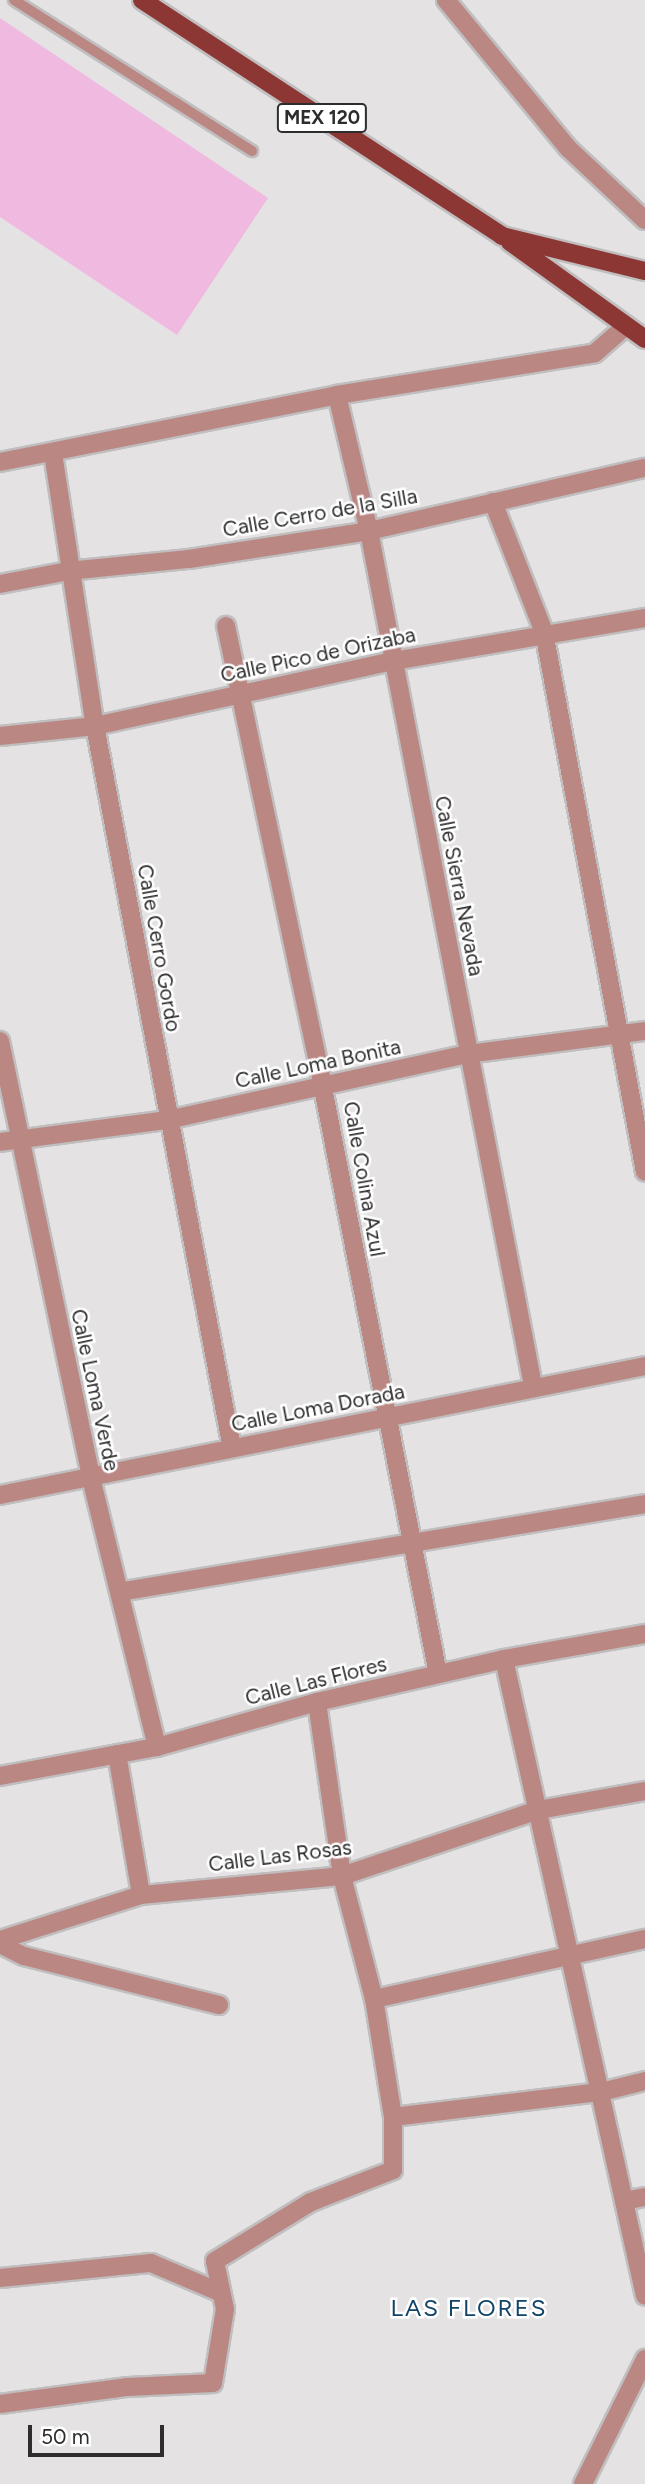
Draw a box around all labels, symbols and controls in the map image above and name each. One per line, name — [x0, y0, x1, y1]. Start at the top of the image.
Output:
road number: MEX 120 — [276, 102, 368, 134]
street label: Calle Cerro de la Silla — [221, 483, 419, 543]
street label: Calle Pico de Orizaba — [218, 622, 418, 688]
street label: Calle Sierra Nevada — [429, 794, 489, 978]
street label: Calle Cerro Gordo — [132, 862, 186, 1034]
street label: Calle Loma Bonita — [233, 1034, 403, 1094]
street label: Calle Colina Azul — [338, 1099, 390, 1259]
street label: Calle Loma Verde — [66, 1307, 124, 1473]
street label: Calle Loma Dorada — [229, 1379, 407, 1437]
street label: Calle Las Flores — [243, 1651, 389, 1711]
street label: Calle Las Rosas — [207, 1835, 353, 1877]
district label: LAS FLORES — [392, 2294, 546, 2322]
scale bar — [32, 2410, 168, 2454]
text: 50 m — [41, 2424, 90, 2449]

